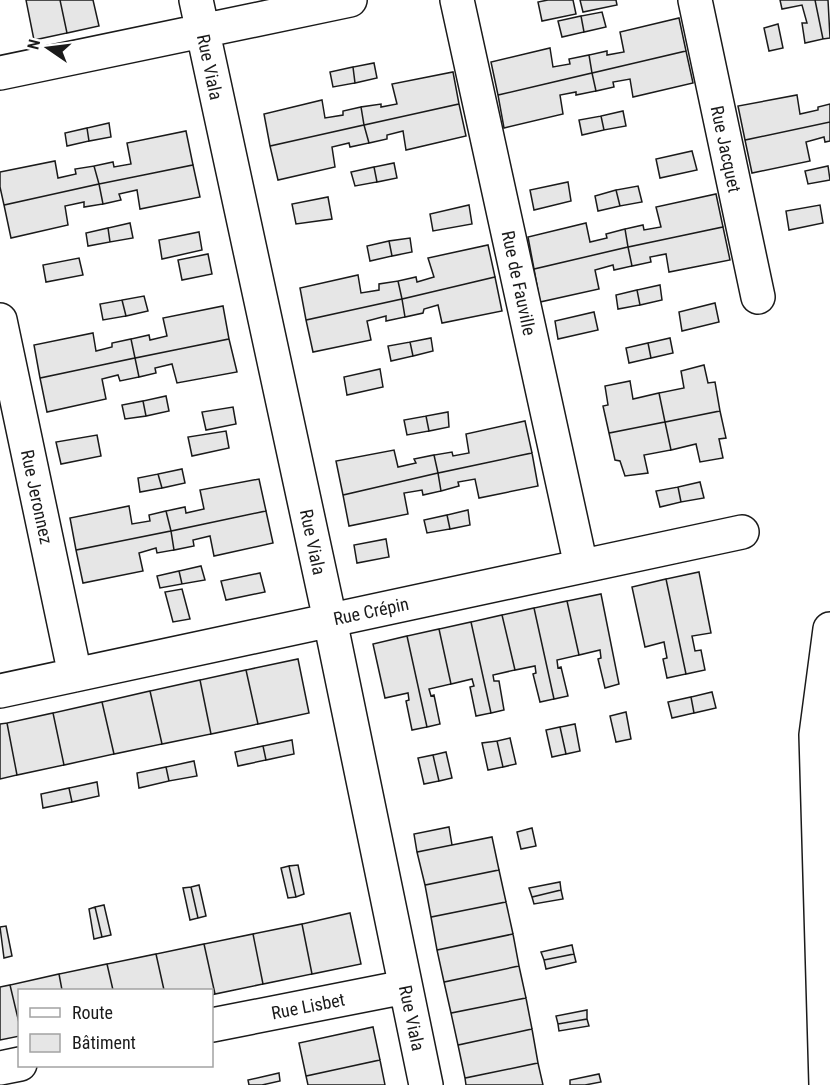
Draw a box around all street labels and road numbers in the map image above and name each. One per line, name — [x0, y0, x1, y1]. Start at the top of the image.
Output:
street label: Rue Viala — [193, 32, 227, 102]
street label: Rue Jacquet — [707, 104, 745, 194]
street label: Rue de Fauville — [498, 229, 540, 337]
street label: Rue Jeronnez — [17, 448, 57, 546]
street label: Rue Viala — [296, 507, 330, 577]
street label: Rue Crépin — [331, 593, 411, 629]
street label: Rue Viala — [395, 983, 429, 1053]
street label: Rue Lisbet — [269, 989, 347, 1023]

